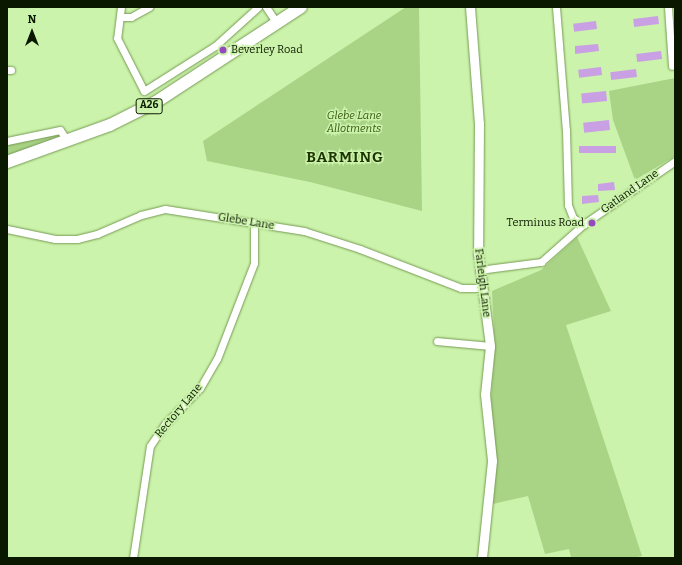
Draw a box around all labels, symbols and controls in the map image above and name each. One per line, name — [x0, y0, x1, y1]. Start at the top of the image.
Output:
north arrow — [12, 12, 52, 52]
text: N — [28, 13, 36, 26]
place label: Beverley Road — [231, 43, 303, 57]
marker: Beverley Road — [218, 45, 228, 55]
road number: A26 — [135, 98, 163, 114]
park label: Glebe Lane Allotments — [327, 110, 381, 136]
district label: BARMING — [306, 149, 384, 167]
street label: Gatland Lane — [599, 167, 661, 217]
street label: Glebe Lane — [217, 211, 275, 233]
place label: Terminus Road — [507, 216, 584, 230]
marker: Terminus Road — [587, 218, 597, 228]
street label: Farleigh Lane — [471, 248, 493, 318]
street label: Rectory Lane — [153, 381, 205, 441]

